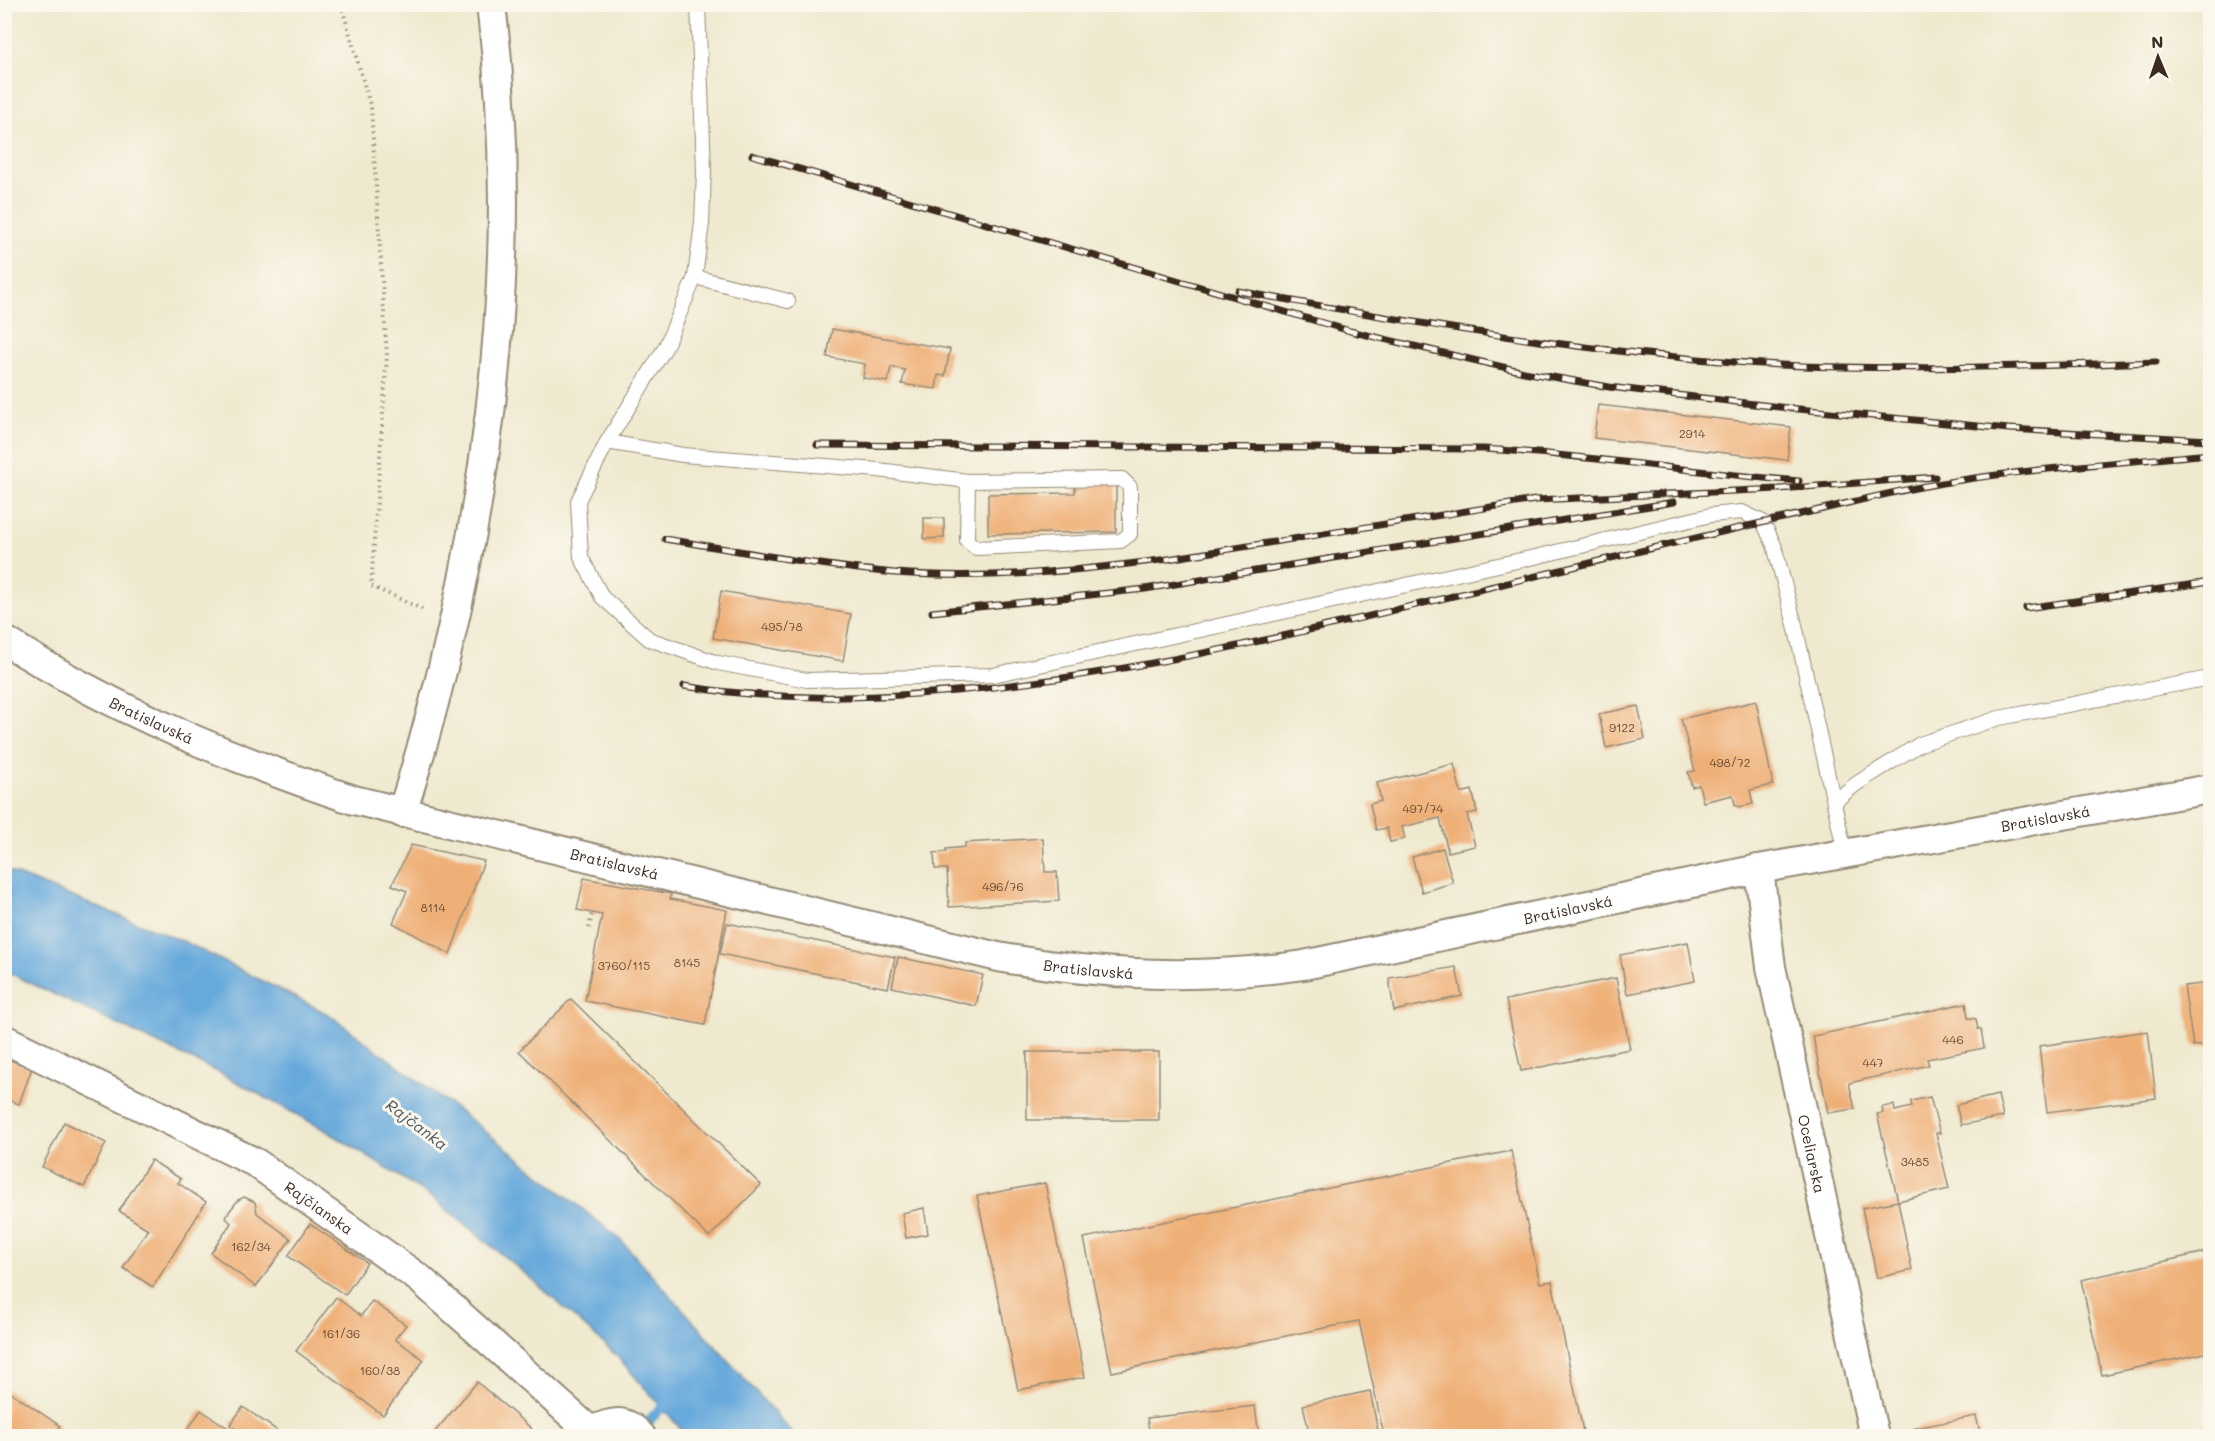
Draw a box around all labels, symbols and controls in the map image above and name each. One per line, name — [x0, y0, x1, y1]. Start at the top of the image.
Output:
north arrow — [2128, 27, 2188, 87]
text: N — [2151, 31, 2164, 52]
house number: 2914 — [1679, 425, 1705, 441]
house number: 495/78 — [761, 618, 803, 634]
street label: Bratislavská — [106, 692, 197, 748]
house number: 9122 — [1609, 719, 1635, 735]
house number: 498/72 — [1709, 754, 1751, 770]
house number: 497/74 — [1403, 800, 1443, 816]
street label: Bratislavská — [1999, 800, 2092, 836]
street label: Bratislavská — [568, 843, 661, 884]
house number: 496/76 — [982, 878, 1024, 894]
street label: Bratislavská — [1522, 890, 1614, 928]
house number: 8114 — [420, 899, 446, 915]
house number: 8145 — [674, 954, 700, 970]
street label: Bratislavská — [1042, 954, 1134, 983]
house number: 3760/115 — [598, 957, 650, 973]
house number: 446 — [1942, 1031, 1964, 1047]
house number: 447 — [1863, 1054, 1884, 1070]
water label: Rajčanka — [382, 1094, 452, 1154]
street label: Oceliarska — [1794, 1113, 1830, 1195]
house number: 3485 — [1901, 1153, 1929, 1169]
street label: Rajčianska — [281, 1176, 357, 1239]
house number: 162/34 — [231, 1238, 271, 1254]
house number: 161/36 — [322, 1325, 360, 1341]
house number: 160/38 — [360, 1362, 400, 1378]

